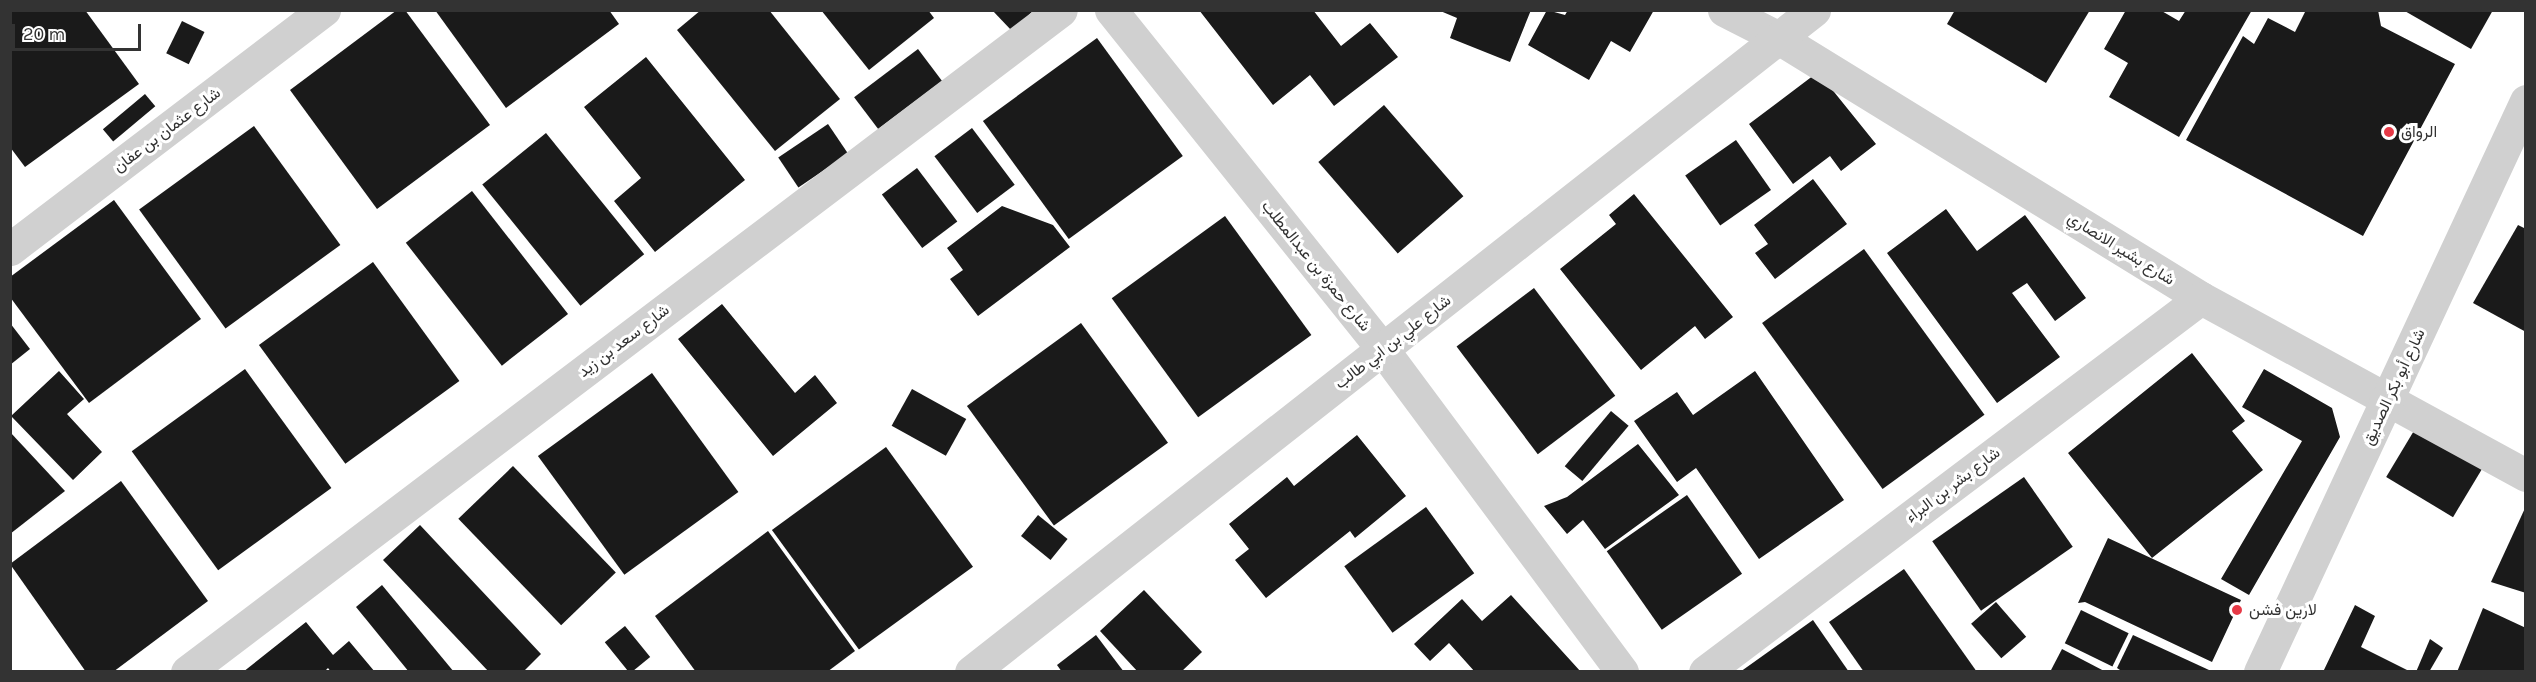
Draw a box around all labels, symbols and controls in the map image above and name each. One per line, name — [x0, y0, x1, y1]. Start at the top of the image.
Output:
scale bar — [15, 12, 144, 50]
text: 20 m — [23, 23, 65, 45]
street label: شارع عثمان بن عفان — [110, 83, 224, 177]
place label: الرواق — [2401, 122, 2437, 142]
marker: الرواق — [2382, 125, 2396, 139]
street label: شارع حمزة بن عبدالمطلب — [1257, 197, 1375, 335]
street label: شارع بشير الانصاري — [2064, 208, 2178, 290]
street label: شارع علي بن ابي طالب — [1331, 291, 1455, 393]
street label: شارع سعد بن زيد — [575, 301, 673, 381]
street label: شارع أبو بكر الصديق — [2359, 326, 2429, 448]
street label: شارع بشر بن البراء — [1902, 443, 2004, 527]
place label: لارين فشن — [2249, 600, 2317, 620]
marker: لارين فشن — [2230, 603, 2244, 617]

